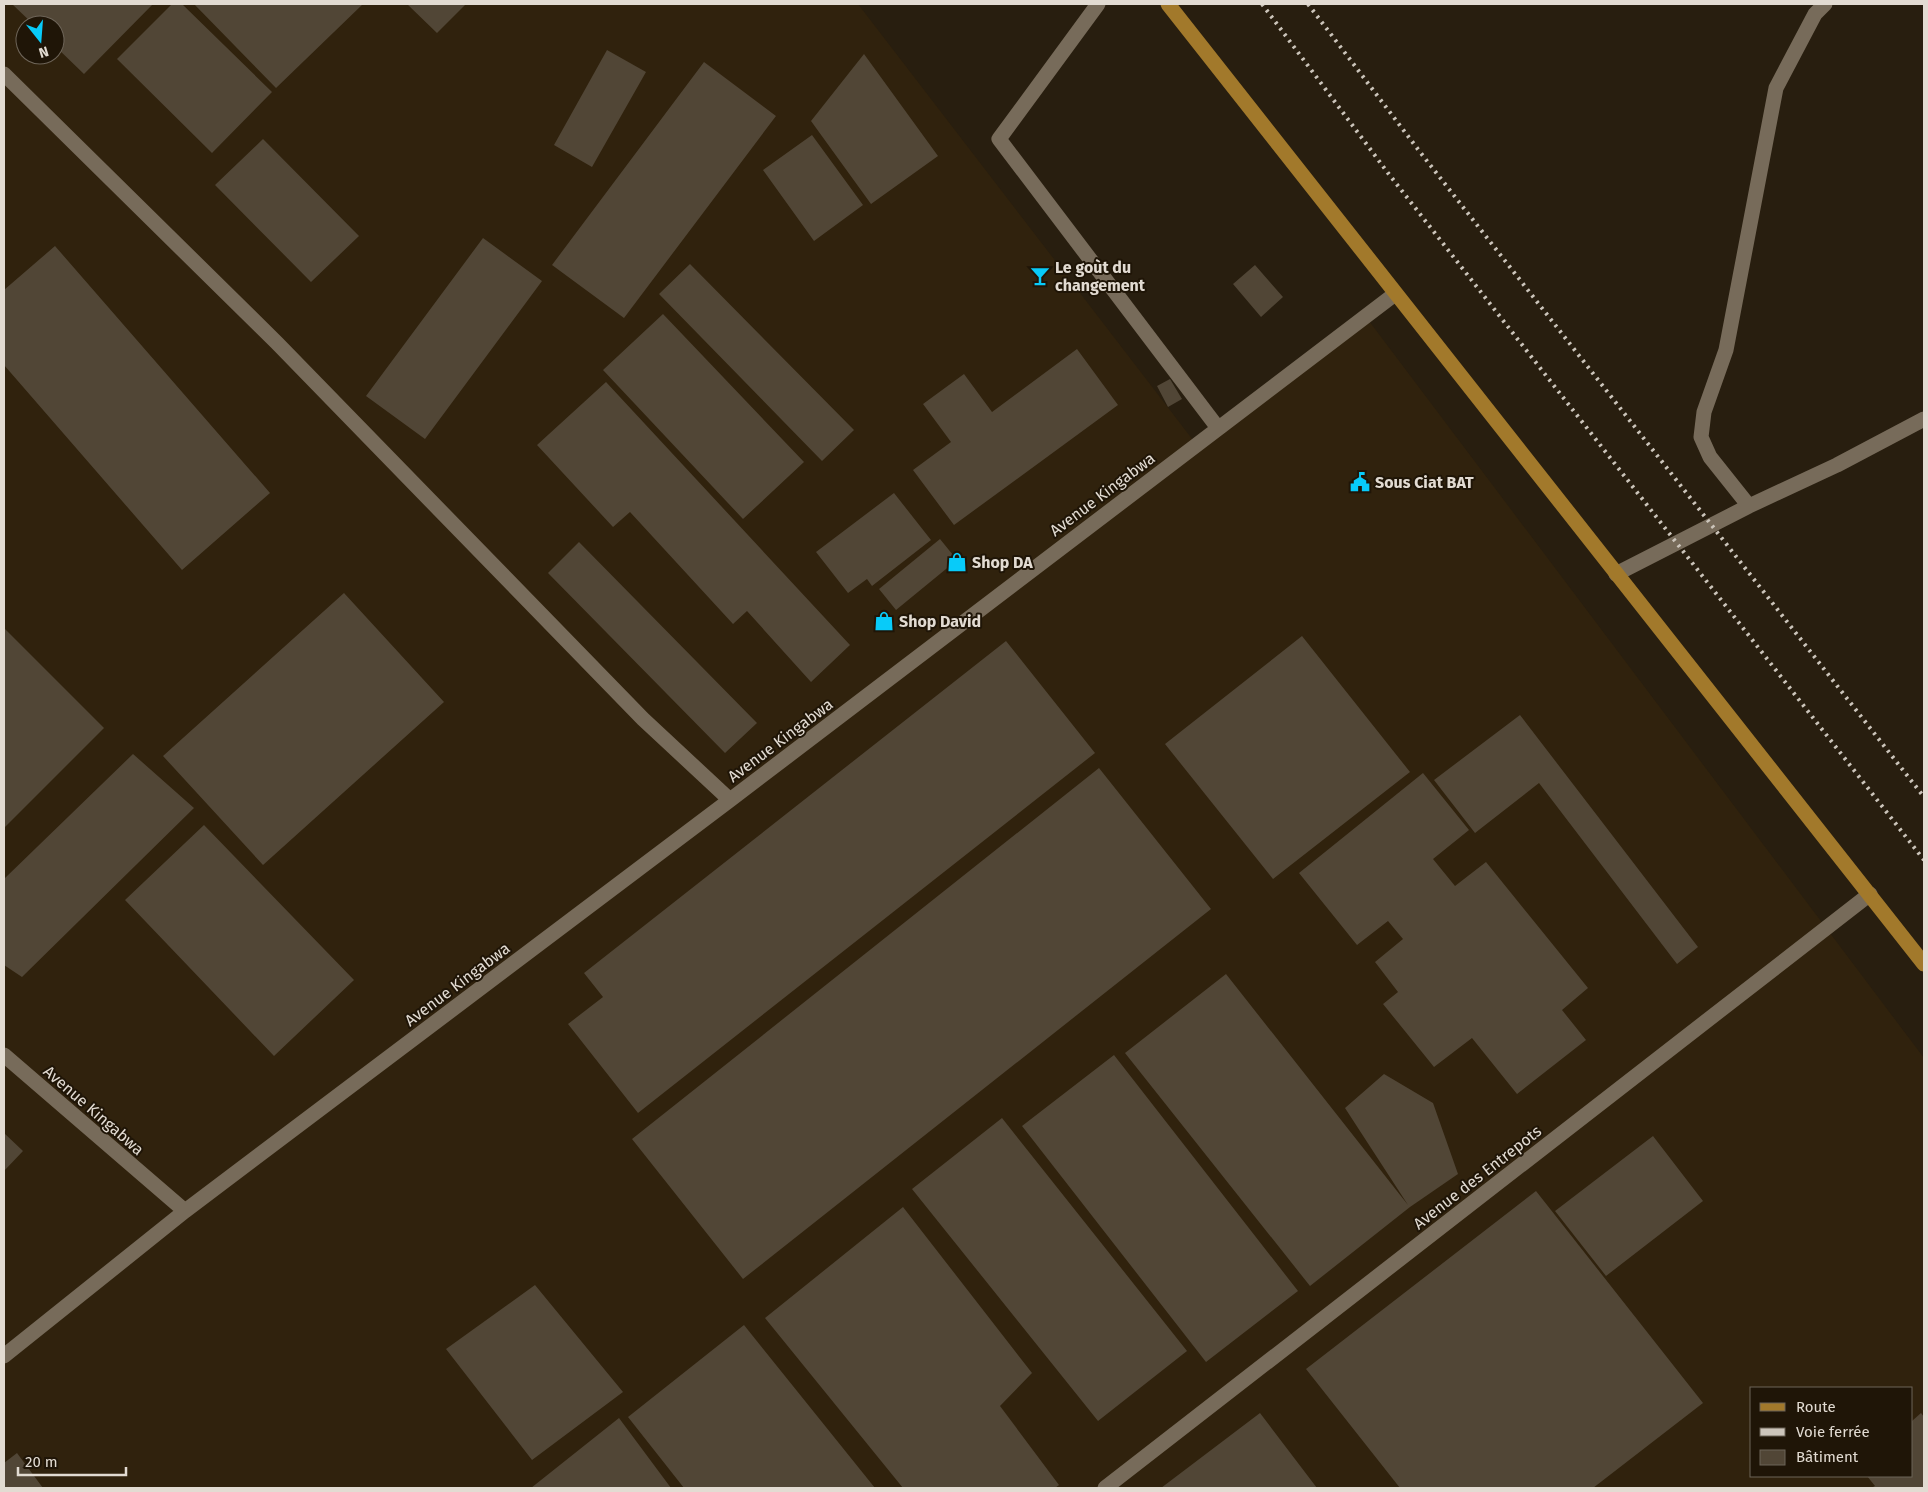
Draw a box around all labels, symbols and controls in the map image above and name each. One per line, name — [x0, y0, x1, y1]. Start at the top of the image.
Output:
north arrow — [15, 15, 65, 65]
text: N — [37, 42, 51, 61]
place label: Le goùt du changement — [1055, 258, 1146, 295]
bar icon: Le goùt du changement — [1029, 265, 1051, 287]
street label: Avenue Kingabwa — [1046, 449, 1159, 540]
public building icon: Sous Ciat BAT — [1349, 471, 1371, 493]
place label: Sous Ciat BAT — [1375, 473, 1474, 492]
shop icon: Shop DA — [946, 551, 968, 573]
place label: Shop DA — [972, 553, 1033, 572]
shop icon: Shop David — [873, 610, 895, 632]
place label: Shop David — [899, 612, 981, 631]
street label: Avenue Kingabwa — [724, 695, 837, 786]
street label: Avenue Kingabwa — [401, 939, 514, 1030]
street label: Avenue Kingabwa — [40, 1062, 148, 1159]
street label: Avenue des Entrepots — [1409, 1121, 1545, 1233]
legend — [1750, 1387, 1913, 1477]
text: Route — [1796, 1398, 1836, 1416]
text: Voie ferrée — [1796, 1423, 1870, 1441]
scale bar — [18, 1444, 125, 1476]
text: Bâtiment — [1796, 1448, 1859, 1466]
text: 20 m — [25, 1453, 58, 1471]

